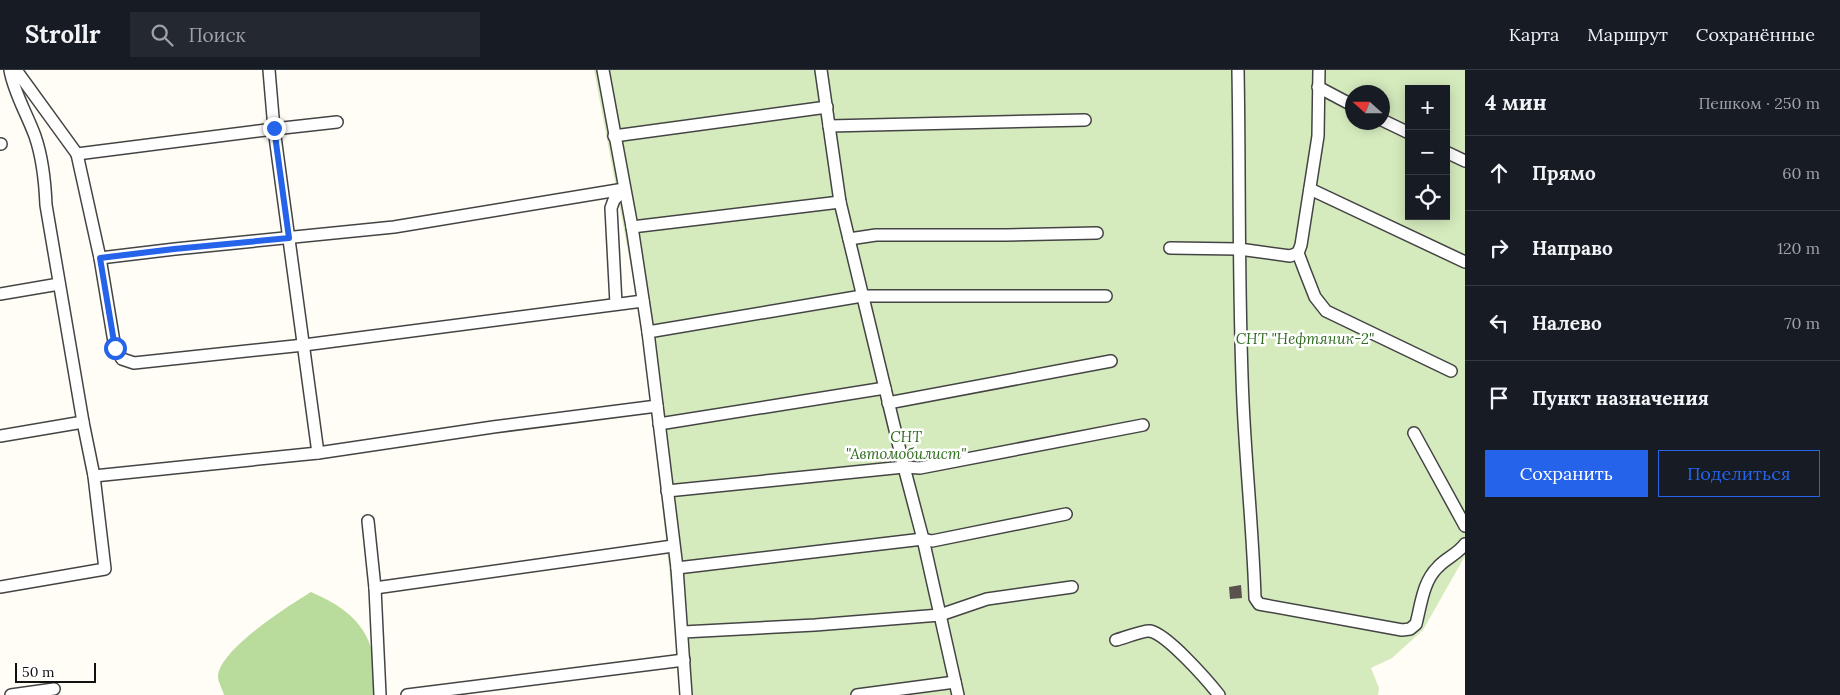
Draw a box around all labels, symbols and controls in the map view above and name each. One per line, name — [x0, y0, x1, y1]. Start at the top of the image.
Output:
search box — [130, 12, 480, 57]
text: Strollr — [25, 19, 100, 50]
icon: search — [148, 21, 176, 49]
text: Поиск — [188, 23, 246, 47]
text: Карта — [1509, 23, 1559, 46]
text: Маршрут — [1587, 23, 1668, 46]
text: Сохранённые — [1696, 23, 1815, 46]
north arrow — [1345, 85, 1390, 130]
map controls — [1405, 85, 1450, 220]
button: + — [1405, 85, 1450, 130]
text: 4 мин — [1485, 89, 1547, 116]
text: Пешком · 250 m — [1698, 93, 1820, 113]
route end — [263, 117, 286, 140]
button: − — [1405, 130, 1450, 175]
icon: ahead — [1485, 159, 1513, 187]
text: Прямо — [1532, 161, 1596, 185]
text: 60 m — [1782, 163, 1820, 183]
button: locate — [1405, 175, 1450, 220]
icon: right — [1485, 234, 1513, 262]
text: Направо — [1532, 236, 1613, 260]
text: 120 m — [1777, 238, 1820, 258]
icon: left — [1485, 309, 1513, 337]
text: Налево — [1532, 311, 1602, 335]
text: 70 m — [1784, 313, 1820, 333]
park label: СНТ "Нефтяник-2" — [1236, 329, 1374, 348]
route start — [104, 337, 127, 360]
icon: arrive — [1485, 384, 1513, 412]
text: Пункт назначения — [1532, 386, 1709, 410]
park label: СНТ "Автомобилист" — [846, 427, 966, 463]
button: Сохранить — [1485, 450, 1648, 497]
button: Поделиться — [1658, 450, 1820, 497]
scale bar — [15, 660, 96, 683]
text: 50 m — [22, 663, 55, 681]

